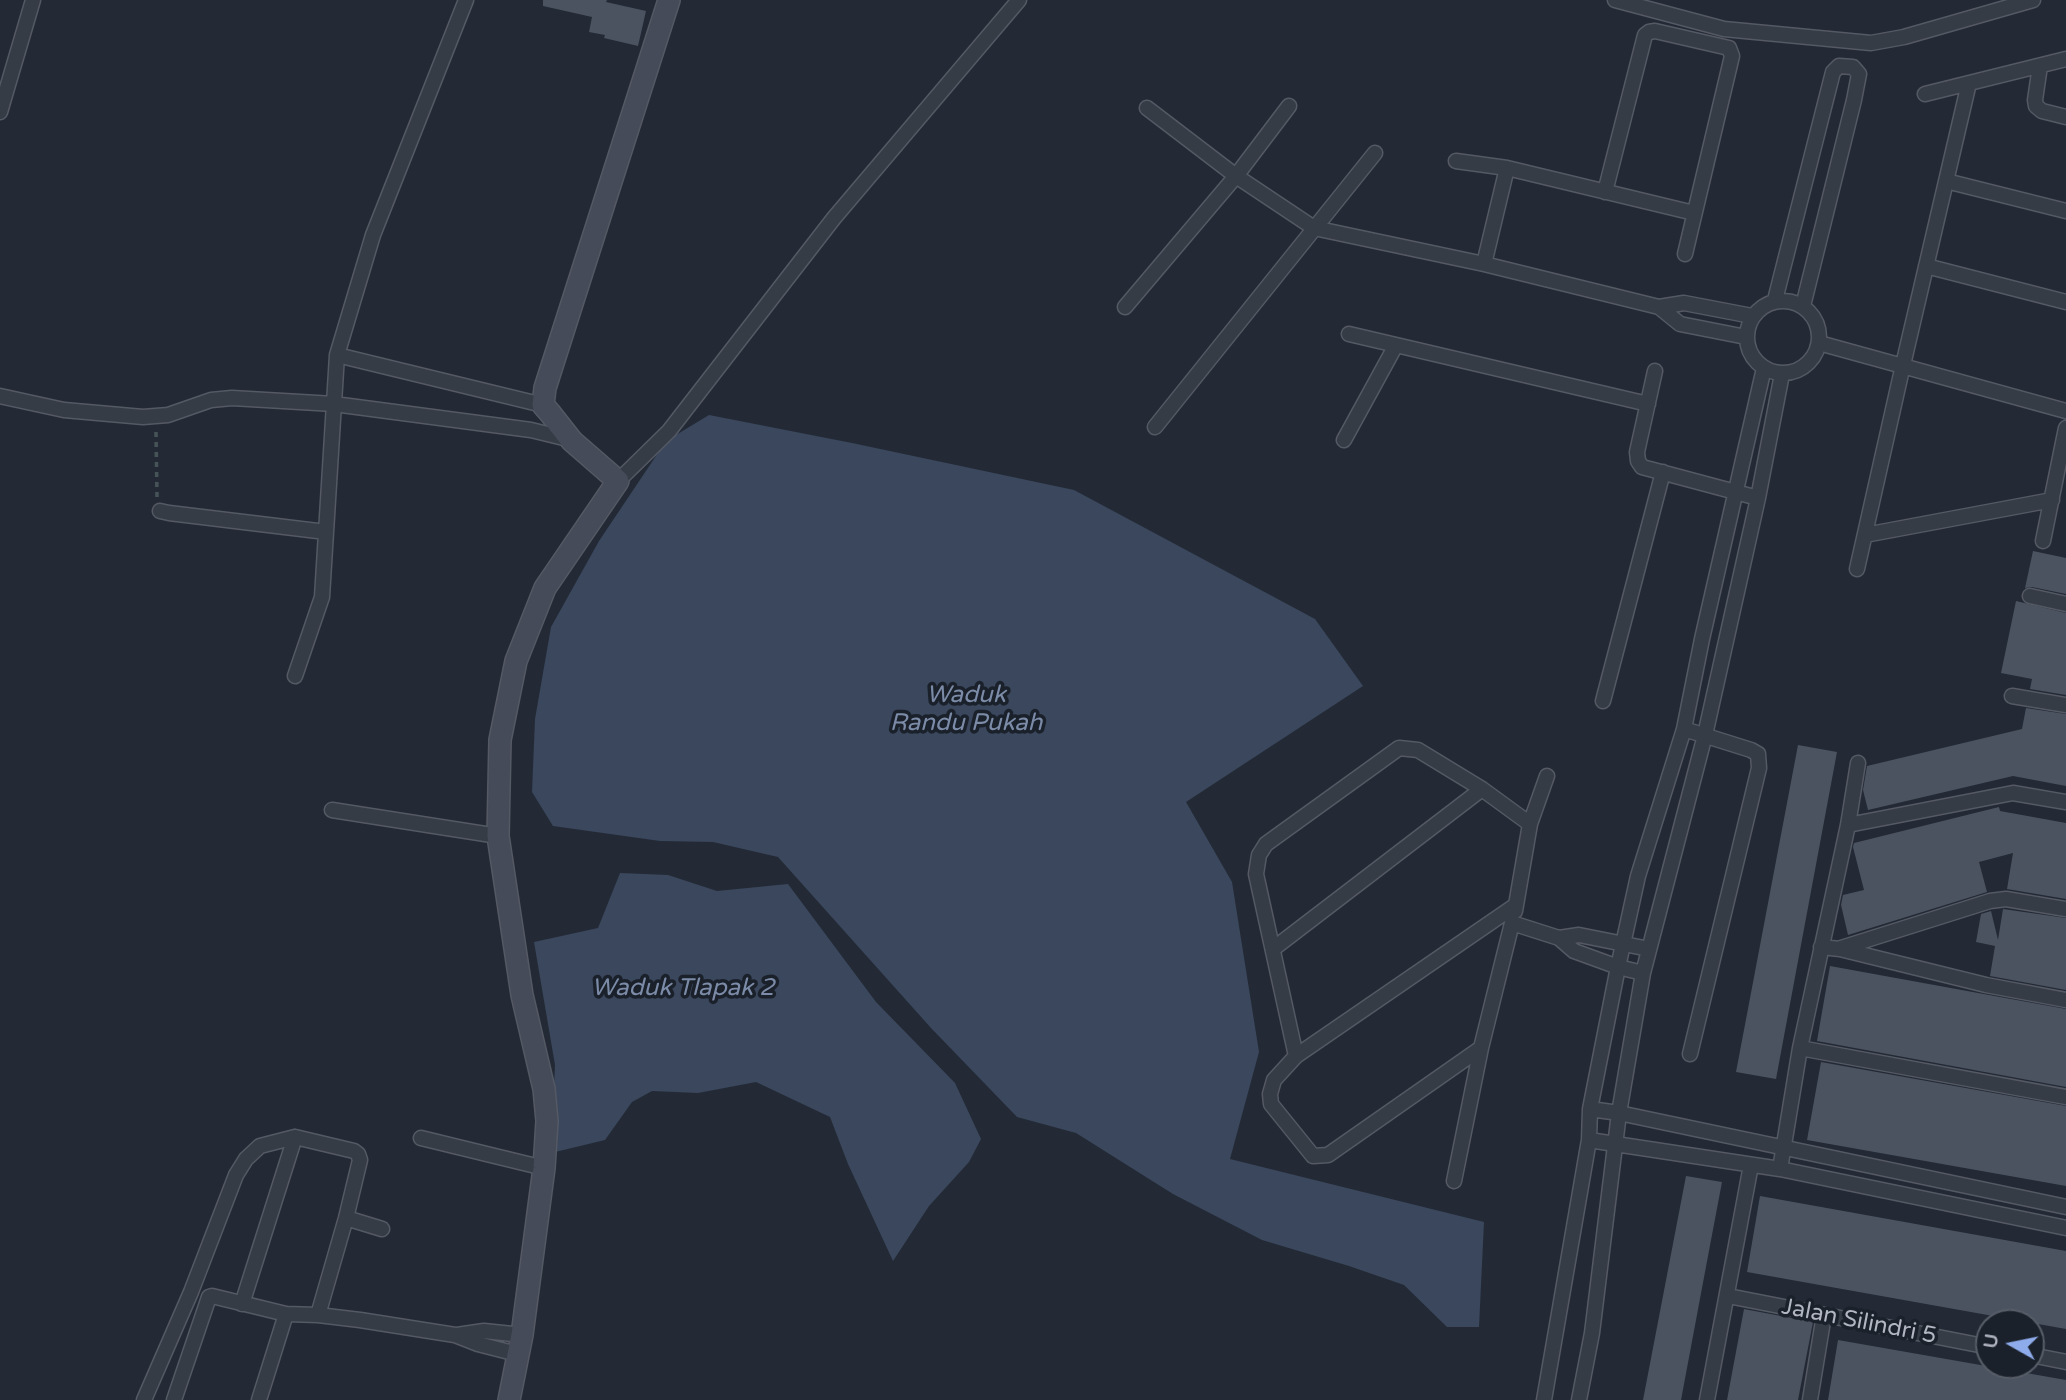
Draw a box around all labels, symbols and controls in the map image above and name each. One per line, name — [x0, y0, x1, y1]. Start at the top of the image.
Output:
water label: Waduk Randu Pukah — [890, 682, 1042, 738]
water label: Waduk Tlapak 2 — [592, 975, 774, 1003]
street label: Jalan Silindri 5 — [1779, 1293, 1939, 1351]
north arrow — [1975, 1309, 2045, 1379]
text: U — [1979, 1332, 2003, 1350]

